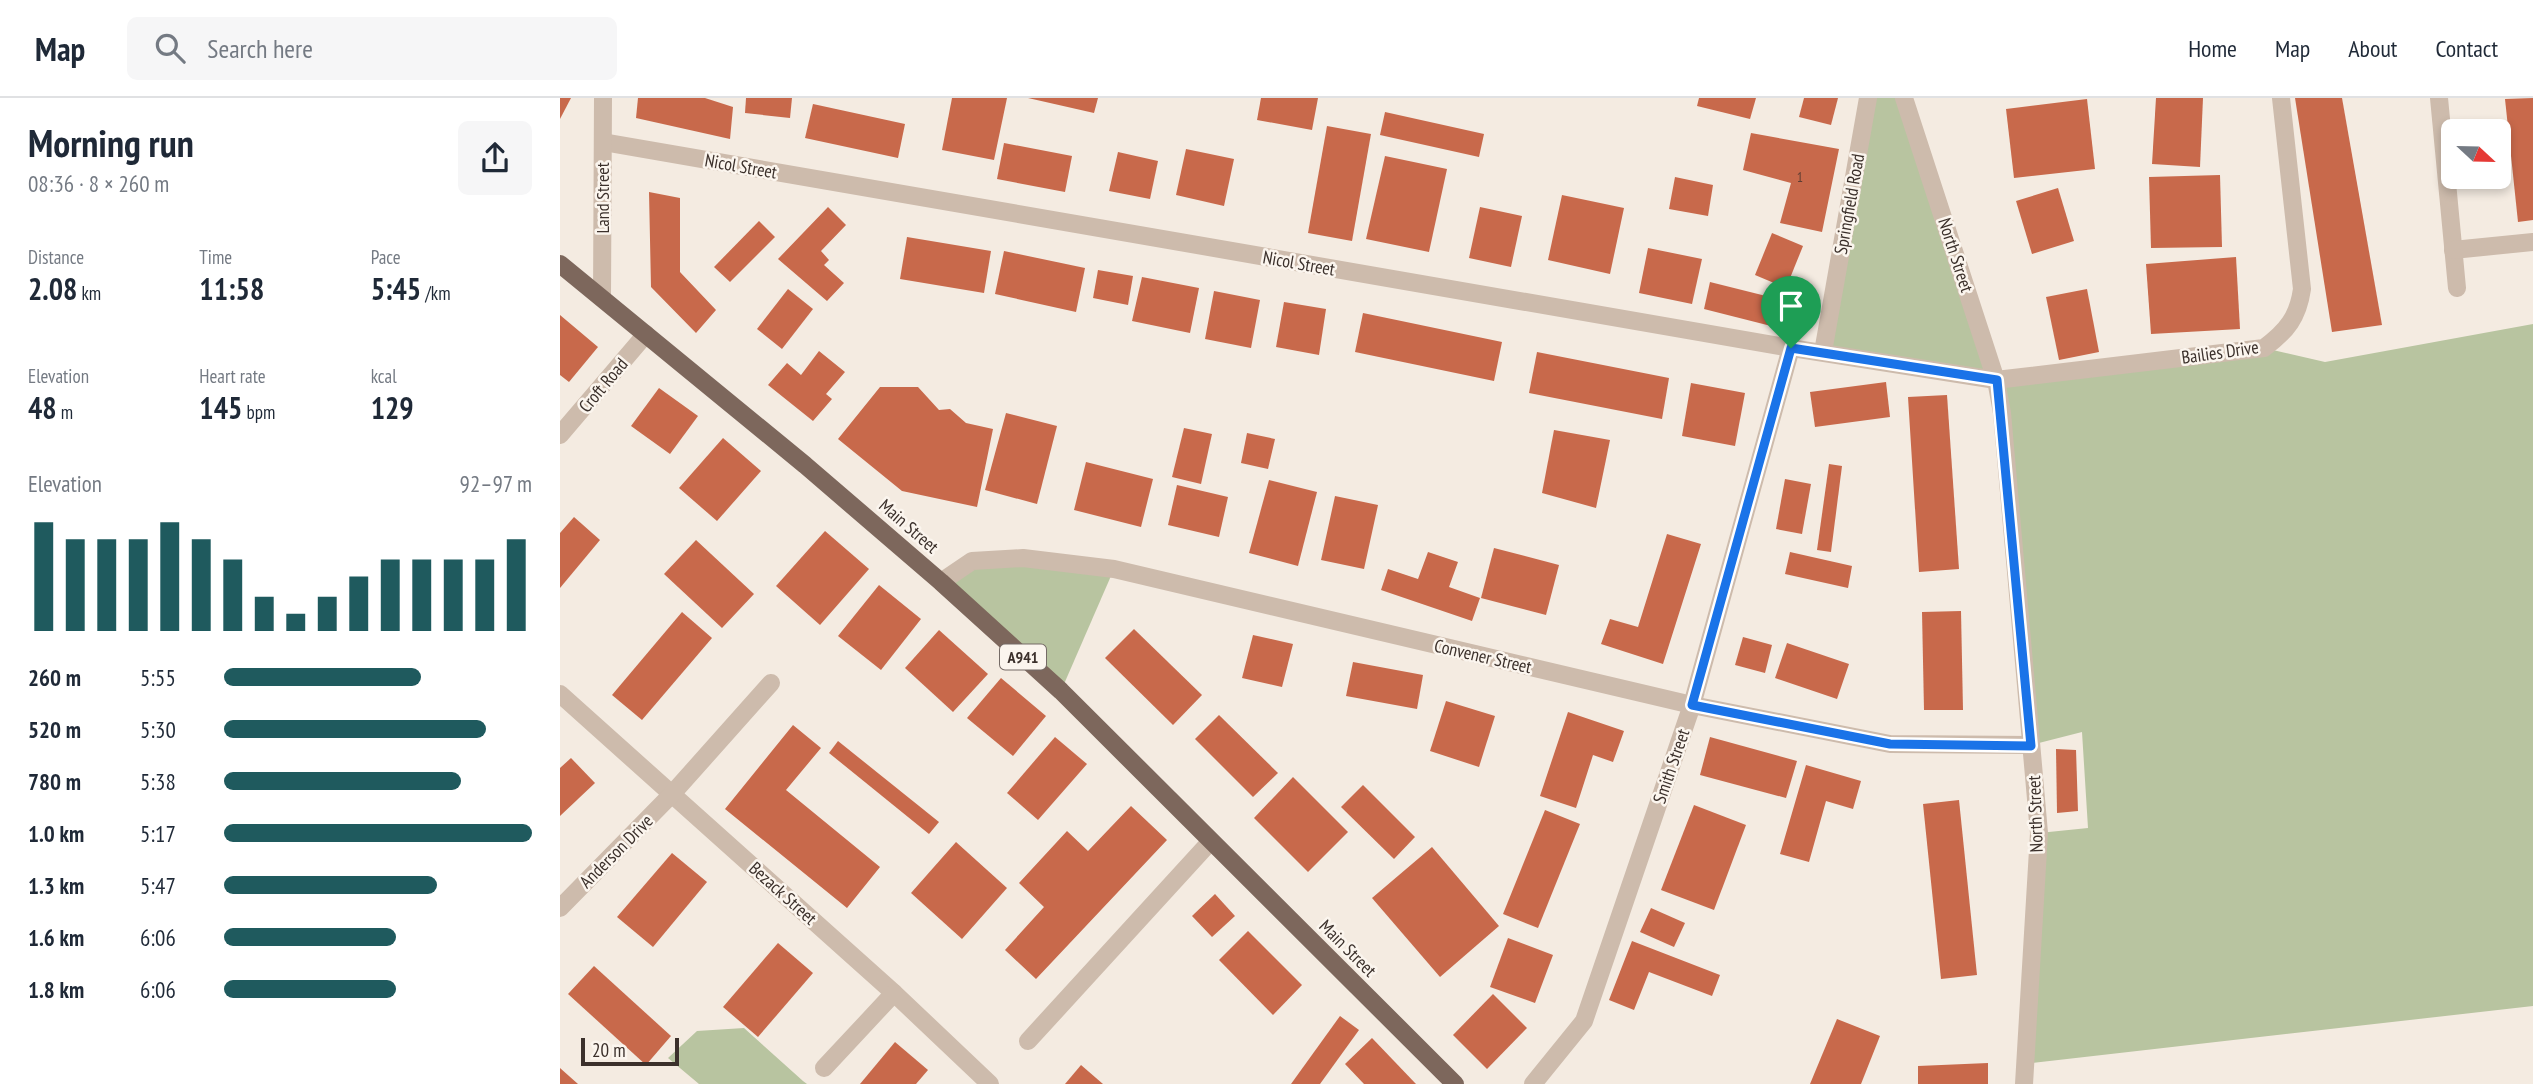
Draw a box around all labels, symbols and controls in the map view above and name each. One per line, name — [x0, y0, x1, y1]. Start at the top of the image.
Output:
search box — [127, 17, 617, 80]
text: Map — [35, 27, 85, 70]
icon: search — [151, 29, 189, 67]
text: Search here — [207, 32, 313, 65]
text: Home — [2188, 33, 2237, 64]
text: Map — [2275, 33, 2310, 64]
text: About — [2348, 33, 2397, 64]
text: Contact — [2435, 33, 2498, 64]
text: Morning run — [28, 118, 194, 167]
north arrow — [2441, 119, 2511, 189]
map controls — [2441, 119, 2511, 189]
button: share — [458, 121, 532, 195]
street label: Nicol Street — [703, 148, 779, 184]
street label: Springfield Road — [1829, 152, 1869, 256]
street label: Land Street — [591, 162, 614, 234]
house number: 1 — [1797, 168, 1803, 186]
text: 08:36 · 8 × 260 m — [28, 169, 169, 198]
street label: North Street — [1933, 215, 1979, 295]
text: Distance — [28, 245, 84, 269]
text: Time — [199, 245, 232, 269]
text: Pace — [371, 245, 401, 269]
street label: Nicol Street — [1261, 245, 1337, 281]
text: 2.08 — [28, 269, 77, 308]
text: 11:58 — [199, 269, 264, 308]
text: 5:45 — [371, 269, 421, 308]
pin — [1761, 276, 1821, 348]
text: km — [77, 281, 101, 305]
text: /km — [421, 281, 451, 305]
icon: arrive — [1772, 287, 1810, 325]
street label: Bailies Drive — [2180, 335, 2260, 369]
street label: Croft Road — [573, 353, 633, 417]
text: Elevation — [28, 364, 89, 388]
text: Heart rate — [199, 364, 266, 388]
text: kcal — [371, 364, 397, 388]
text: 48 — [28, 388, 57, 427]
text: 145 — [199, 388, 242, 427]
text: 129 — [371, 388, 414, 427]
text: m — [57, 400, 73, 424]
text: bpm — [242, 400, 275, 424]
text: Elevation — [28, 469, 102, 498]
text: 92–97 m — [460, 469, 532, 498]
street label: Main Street — [874, 494, 944, 558]
street label: Convener Street — [1432, 634, 1534, 678]
road number: A941 — [1000, 644, 1046, 670]
text: 260 m — [28, 663, 81, 692]
text: 5:55 — [140, 663, 176, 692]
text: 520 m — [28, 715, 81, 744]
text: 5:30 — [140, 715, 176, 744]
street label: Smith Street — [1648, 726, 1694, 806]
text: 780 m — [28, 767, 81, 796]
text: 5:38 — [140, 767, 176, 796]
street label: North Street — [2022, 775, 2048, 853]
street label: Anderson Drive — [574, 809, 658, 893]
text: 1.0 km — [28, 819, 84, 848]
text: 5:17 — [140, 819, 176, 848]
street label: Bezack Street — [744, 857, 822, 930]
text: 1.3 km — [28, 871, 84, 900]
text: 5:47 — [140, 871, 176, 900]
street label: Main Street — [1315, 915, 1381, 981]
text: 1.6 km — [28, 923, 84, 952]
text: 6:06 — [140, 923, 176, 952]
text: 1.8 km — [28, 975, 84, 1004]
text: 6:06 — [140, 975, 176, 1004]
scale bar — [581, 1035, 679, 1067]
text: 20 m — [592, 1038, 626, 1062]

